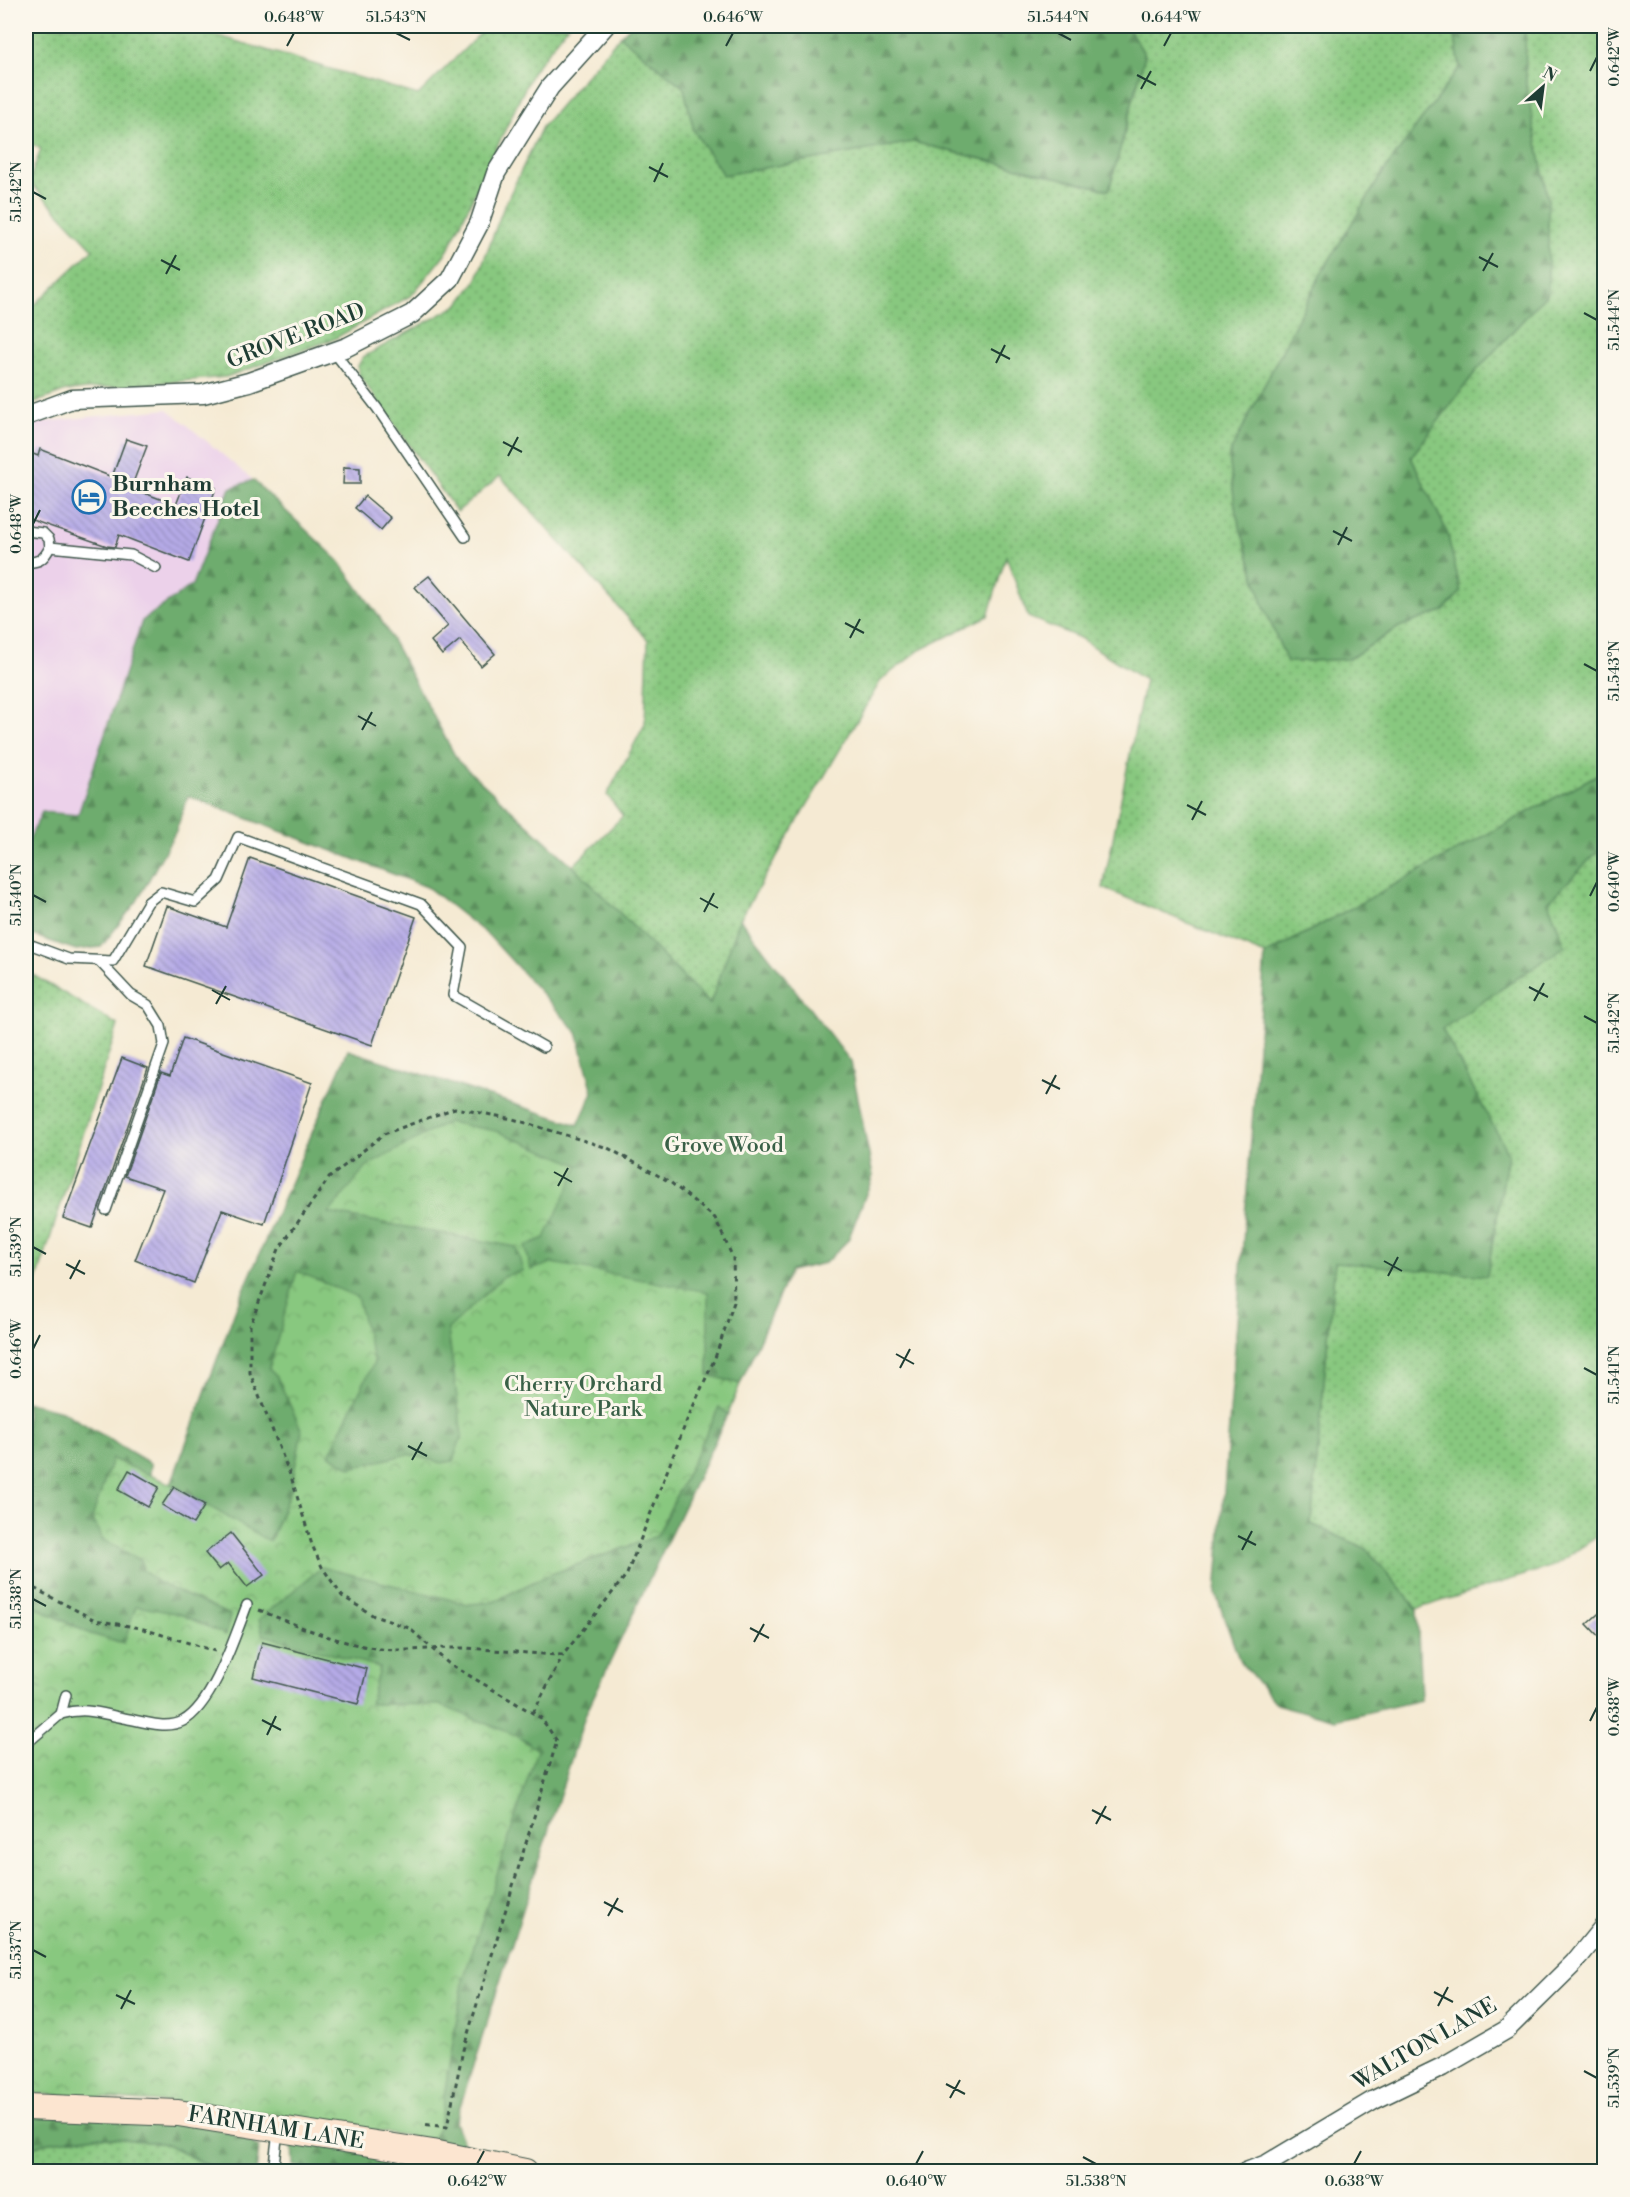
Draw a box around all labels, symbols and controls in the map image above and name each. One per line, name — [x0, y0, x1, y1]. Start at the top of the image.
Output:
text: 0.648°W — [264, 8, 324, 27]
text: 51.543°N — [366, 8, 426, 27]
text: 0.646°W — [703, 8, 763, 27]
text: 51.544°N — [1027, 8, 1089, 27]
text: 0.644°W — [1141, 8, 1201, 27]
text: 0.642°W — [1605, 27, 1624, 87]
north arrow — [1513, 57, 1573, 117]
text: N — [1539, 63, 1560, 87]
text: 51.542°N — [7, 161, 26, 223]
text: 51.544°N — [1605, 289, 1624, 351]
street label: GROVE ROAD — [223, 297, 369, 375]
place label: Burnham Beeches Hotel — [112, 471, 260, 523]
hotel icon: Burnham Beeches Hotel — [71, 479, 107, 515]
text: 0.648°W — [7, 494, 26, 554]
text: 51.543°N — [1605, 641, 1624, 701]
text: 0.640°W — [1605, 851, 1624, 912]
text: 51.540°N — [7, 864, 26, 926]
text: 51.542°N — [1605, 992, 1624, 1054]
park label: Grove Wood — [664, 1132, 784, 1159]
text: 51.539°N — [7, 1217, 26, 1277]
text: 0.646°W — [7, 1319, 26, 1379]
text: 51.541°N — [1605, 1346, 1624, 1404]
park label: Cherry Orchard Nature Park — [504, 1371, 663, 1423]
text: 51.538°N — [7, 1569, 26, 1629]
text: 0.638°W — [1605, 1677, 1624, 1736]
text: 51.537°N — [7, 1921, 26, 1979]
street label: WALTON LANE — [1347, 1992, 1502, 2097]
text: 51.539°N — [1605, 2048, 1624, 2108]
street label: FARNHAM LANE — [186, 2101, 366, 2155]
text: 0.642°W — [447, 2172, 507, 2191]
text: 0.640°W — [886, 2172, 947, 2191]
text: 51.538°N — [1066, 2172, 1126, 2191]
text: 0.638°W — [1325, 2172, 1384, 2191]

